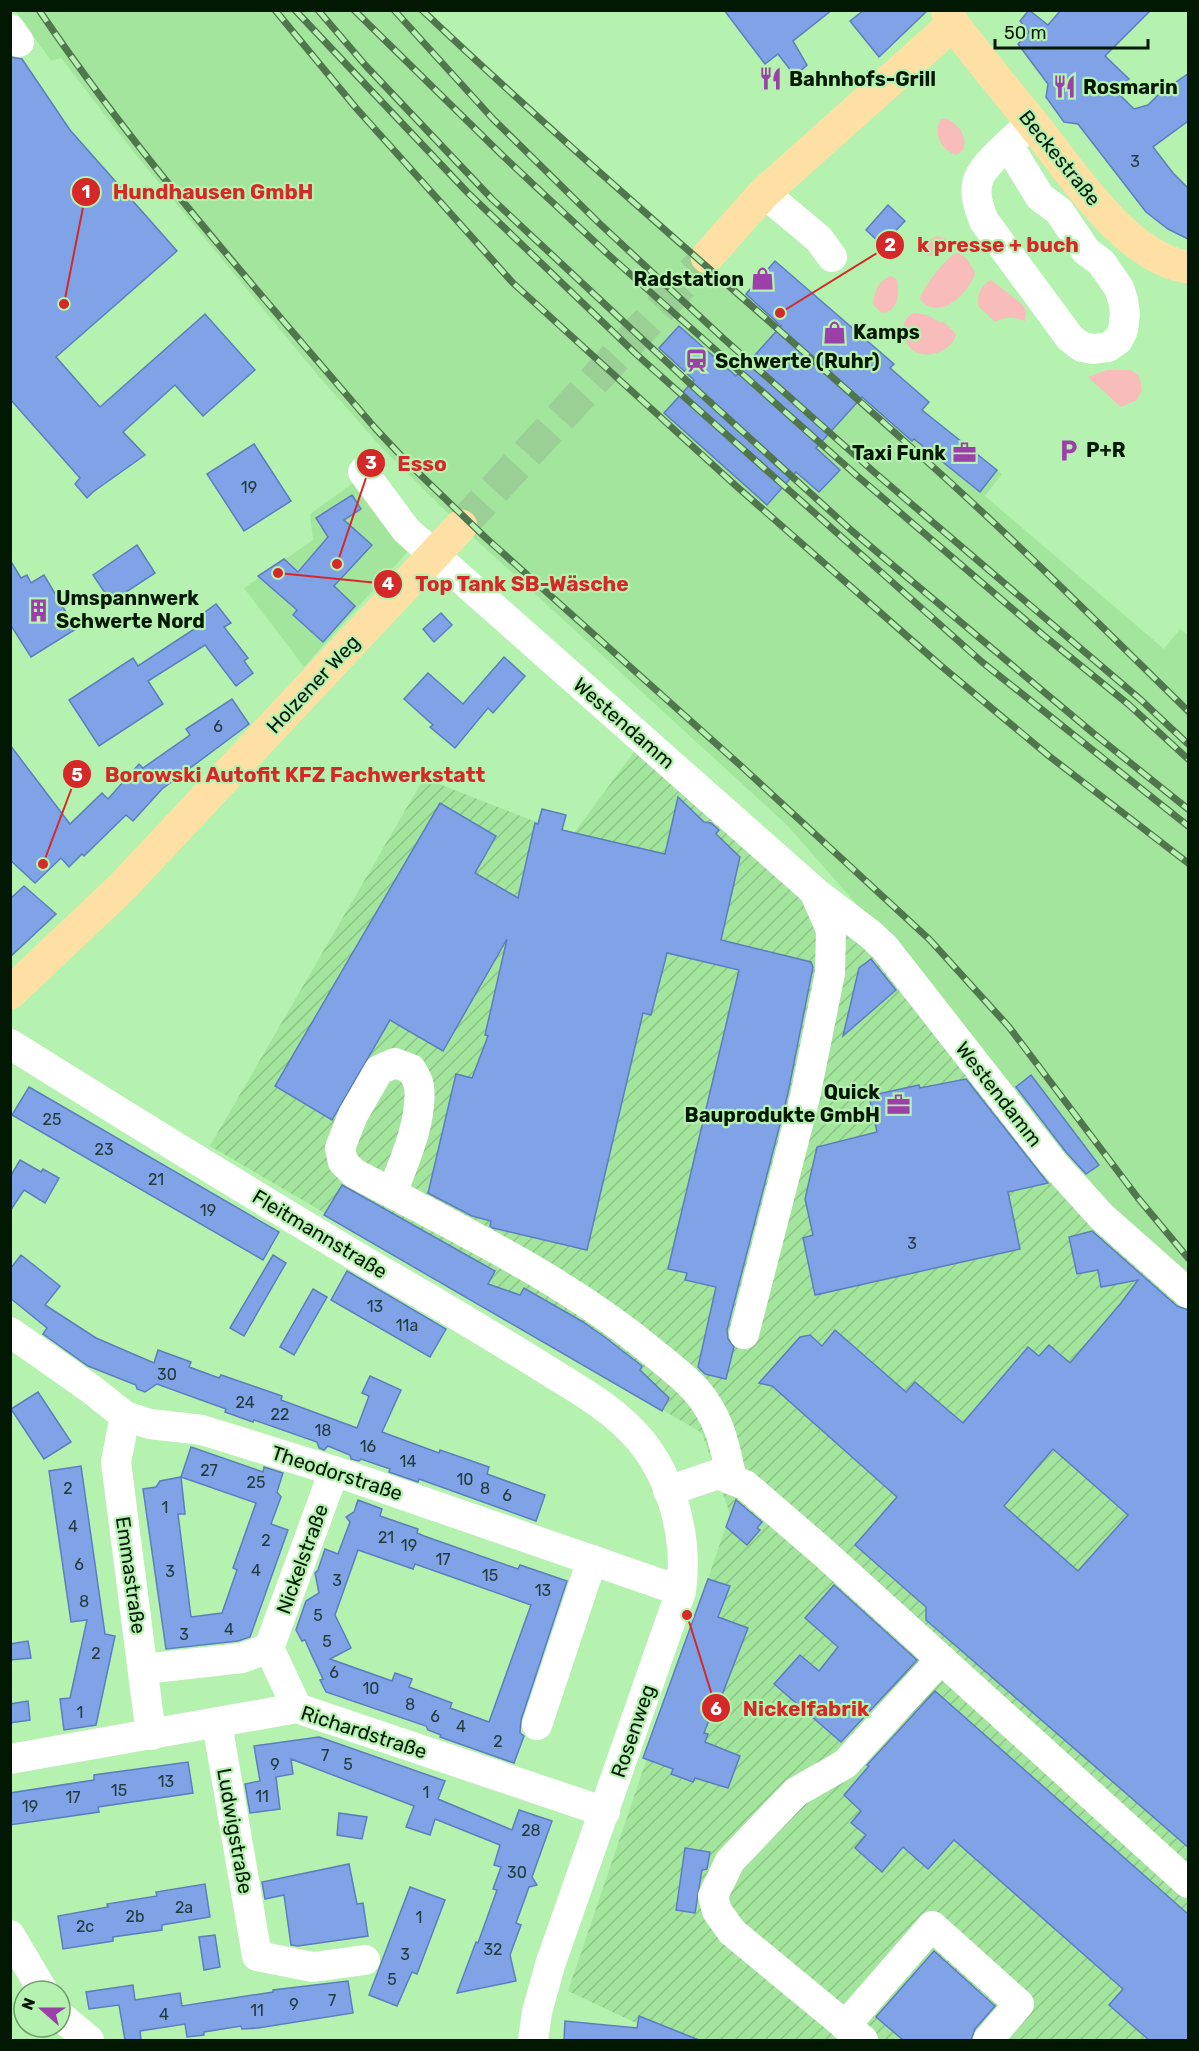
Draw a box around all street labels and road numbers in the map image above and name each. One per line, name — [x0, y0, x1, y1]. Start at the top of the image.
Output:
street label: Beckestraße — [1014, 105, 1106, 211]
street label: Holzener Weg — [261, 630, 365, 738]
street label: Westendamm — [568, 672, 680, 774]
street label: Westendamm — [951, 1037, 1047, 1151]
street label: Fleitmannstraße — [248, 1184, 392, 1284]
street label: Theodorstraße — [268, 1440, 406, 1506]
street label: Nickelstraße — [271, 1501, 333, 1617]
street label: Emmastraße — [111, 1515, 151, 1635]
street label: Rosenweg — [606, 1681, 660, 1781]
street label: Richardstraße — [298, 1700, 430, 1764]
street label: Ludwigstraße — [212, 1766, 258, 1896]

